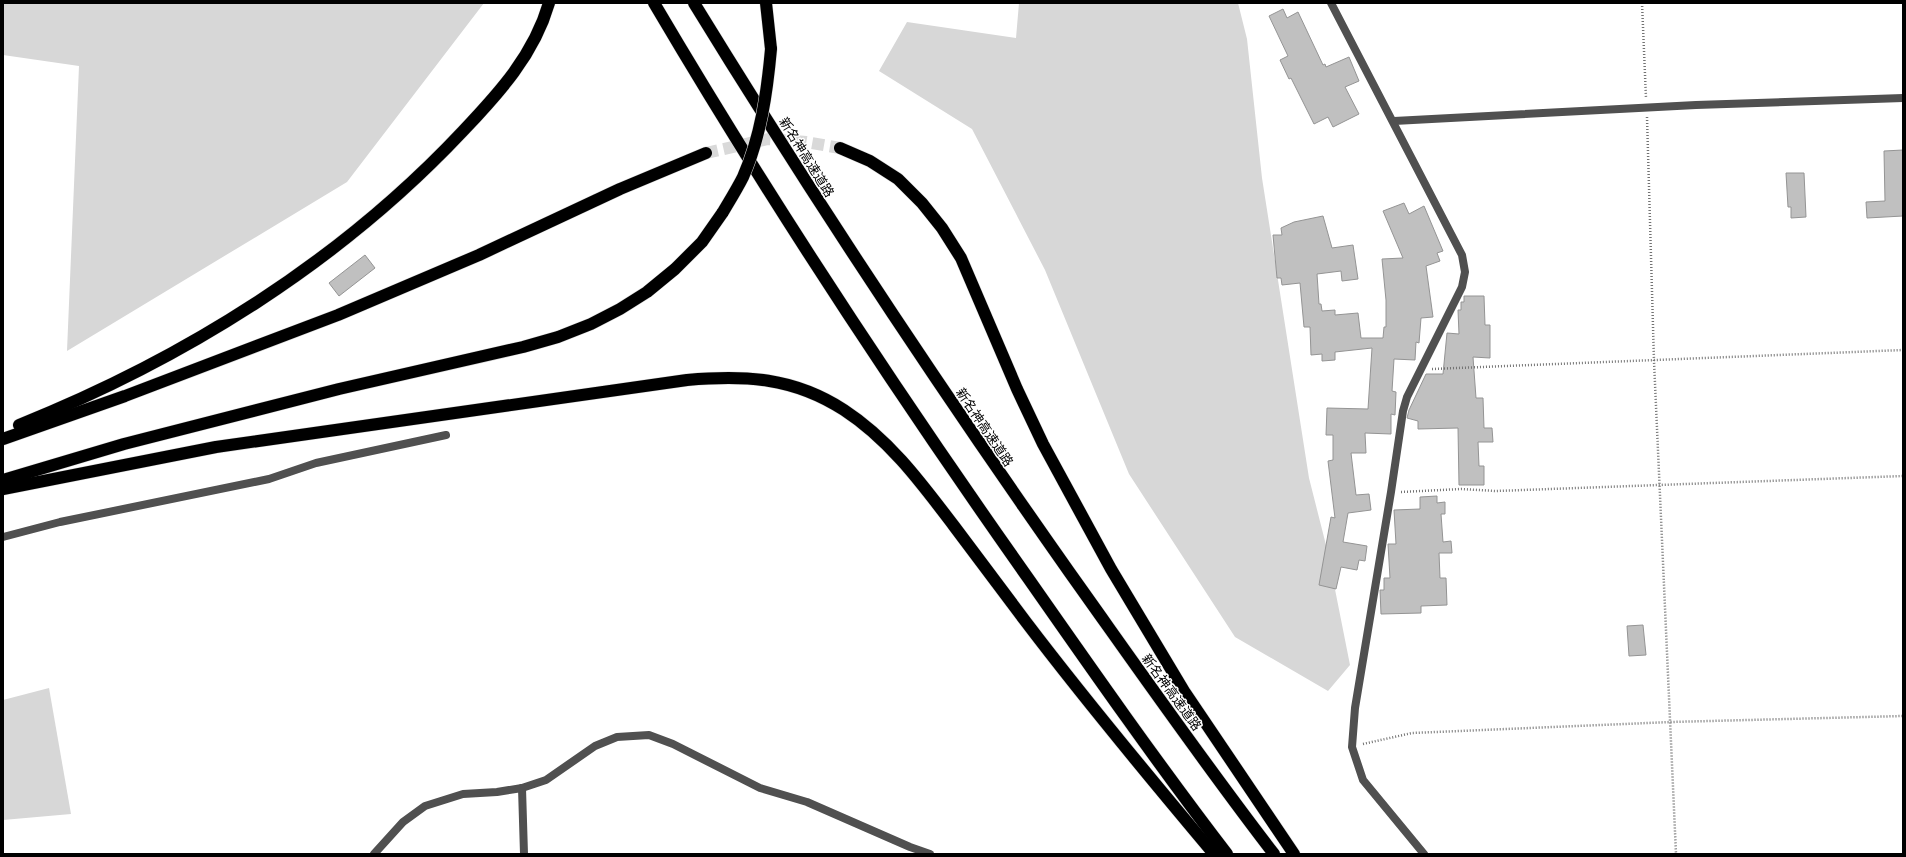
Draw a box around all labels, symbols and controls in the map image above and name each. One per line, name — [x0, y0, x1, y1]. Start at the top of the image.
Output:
street label: 新名神高速道路 — [775, 115, 837, 200]
street label: 新名神高速道路 — [952, 385, 1016, 470]
street label: 新名神高速道路 — [1138, 651, 1204, 734]

